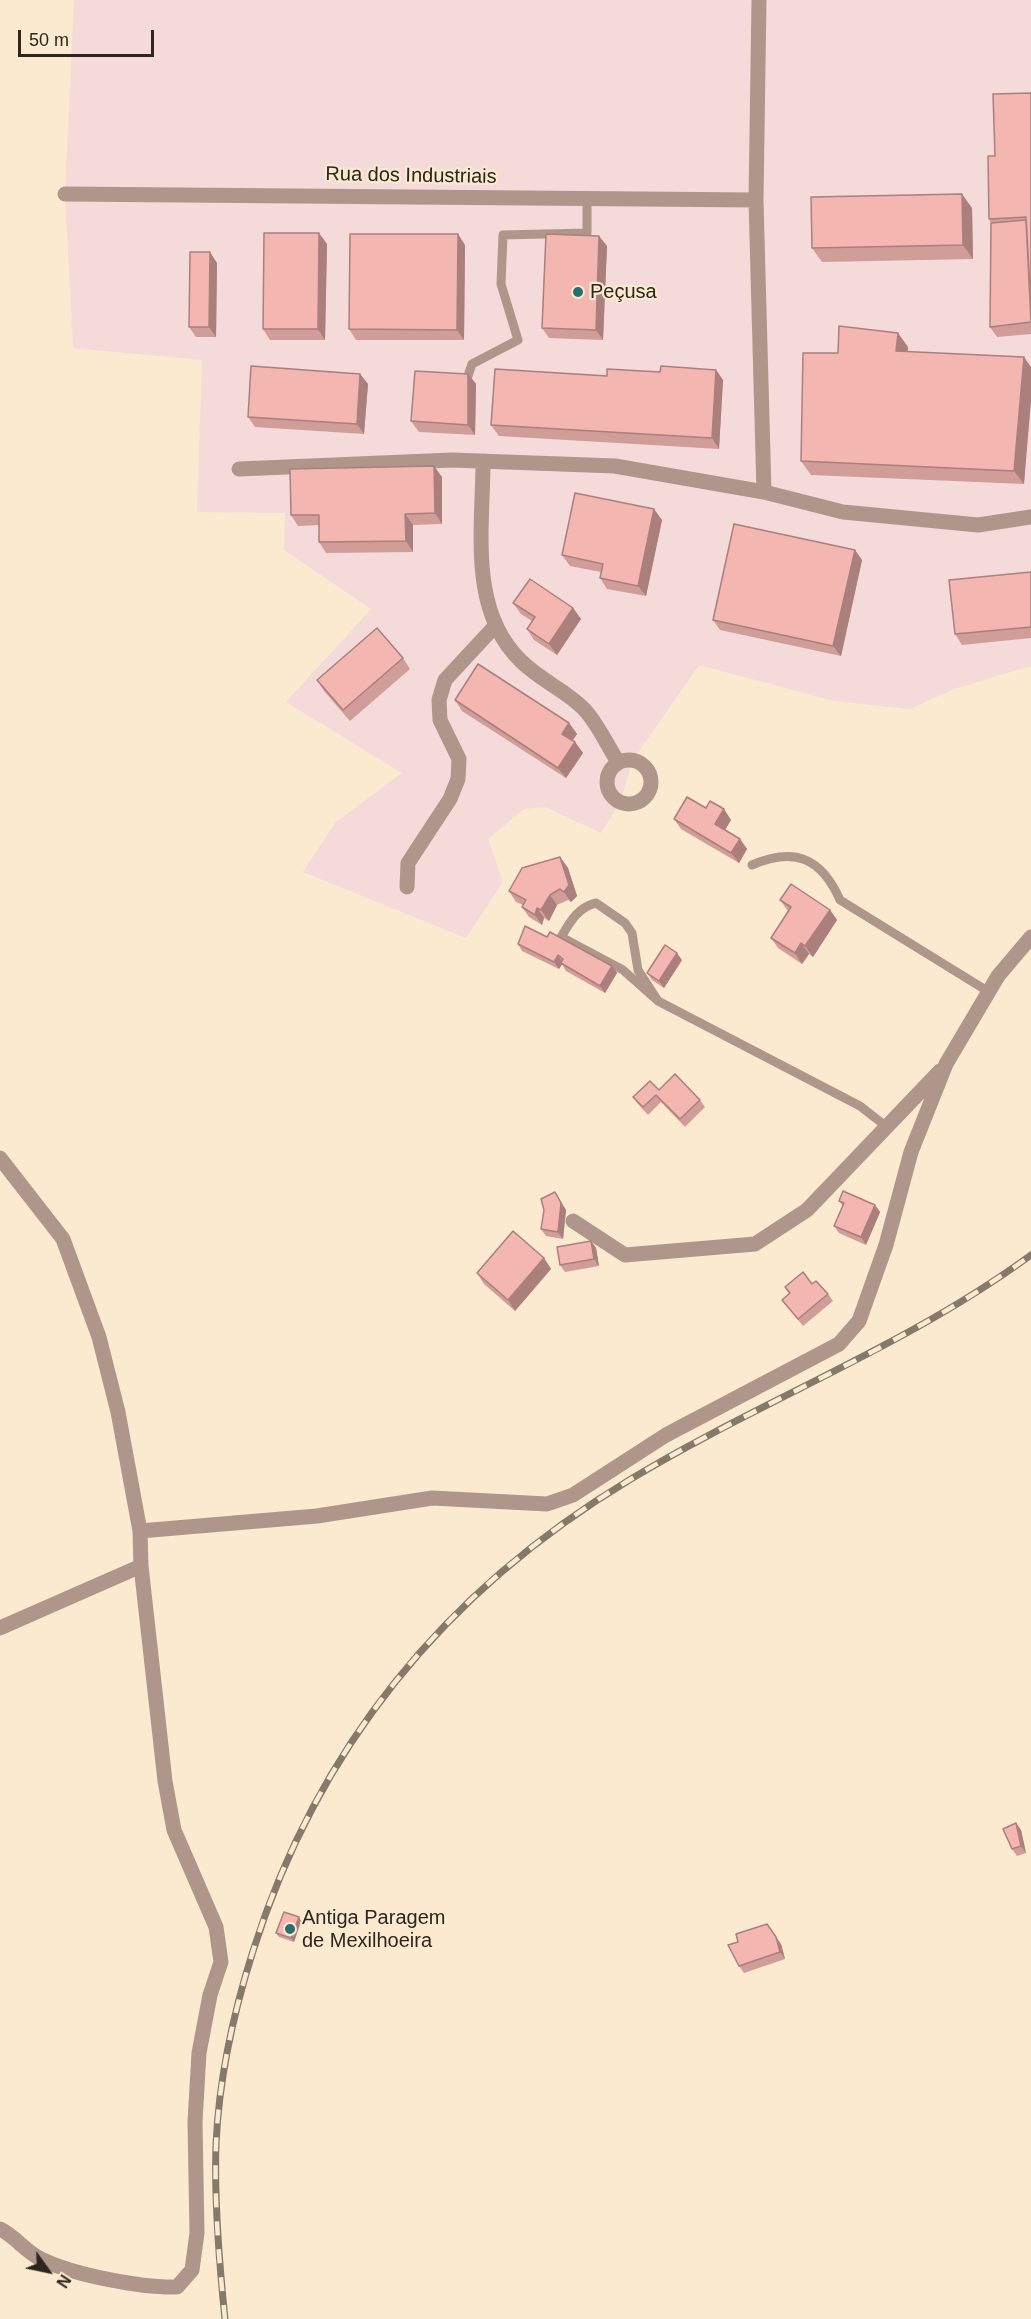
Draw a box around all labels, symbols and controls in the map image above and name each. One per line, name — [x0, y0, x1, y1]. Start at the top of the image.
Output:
scale bar — [21, 18, 158, 56]
text: 50 m — [29, 30, 69, 50]
street label: Rua dos Industriais — [325, 163, 497, 189]
place label: Peçusa — [590, 280, 657, 304]
marker: Peçusa — [571, 285, 585, 299]
place label: Antiga Paragem de Mexilhoeira — [302, 1906, 445, 1953]
marker: Antiga Paragem de Mexilhoeira — [283, 1922, 297, 1936]
north arrow — [18, 2241, 78, 2301]
text: N — [53, 2272, 74, 2291]

